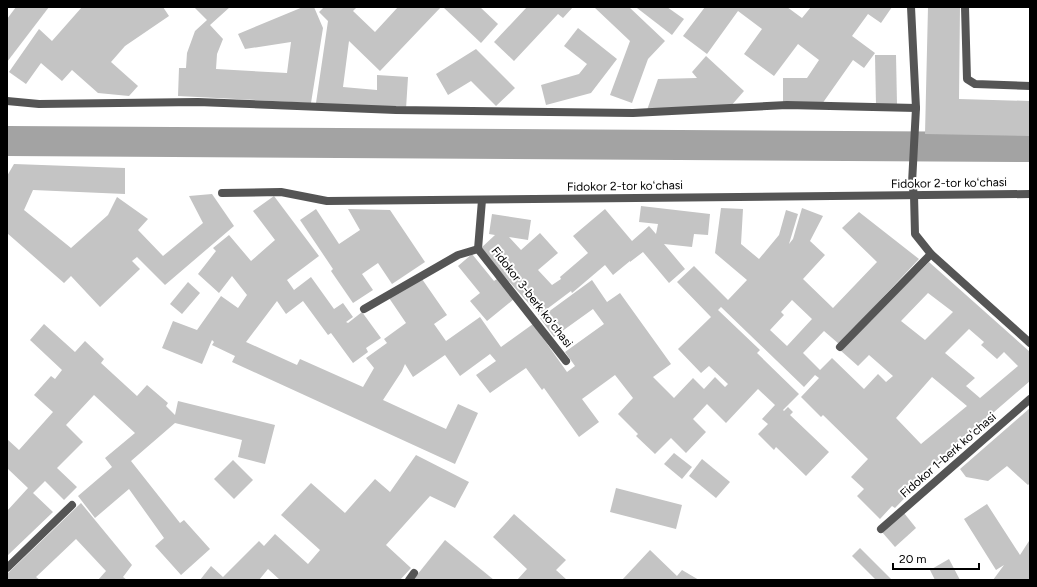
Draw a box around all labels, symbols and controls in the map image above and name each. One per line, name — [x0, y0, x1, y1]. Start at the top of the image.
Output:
street label: Fidokor 2-tor koʻchasi — [891, 175, 1007, 191]
street label: Fidokor 2-tor koʻchasi — [567, 178, 683, 194]
street label: Fidokor 3-berk koʻchasi — [488, 244, 576, 350]
street label: Fidokor 1-berk koʻchasi — [897, 410, 999, 500]
scale bar — [893, 545, 979, 571]
text: 20 m — [899, 552, 927, 566]

